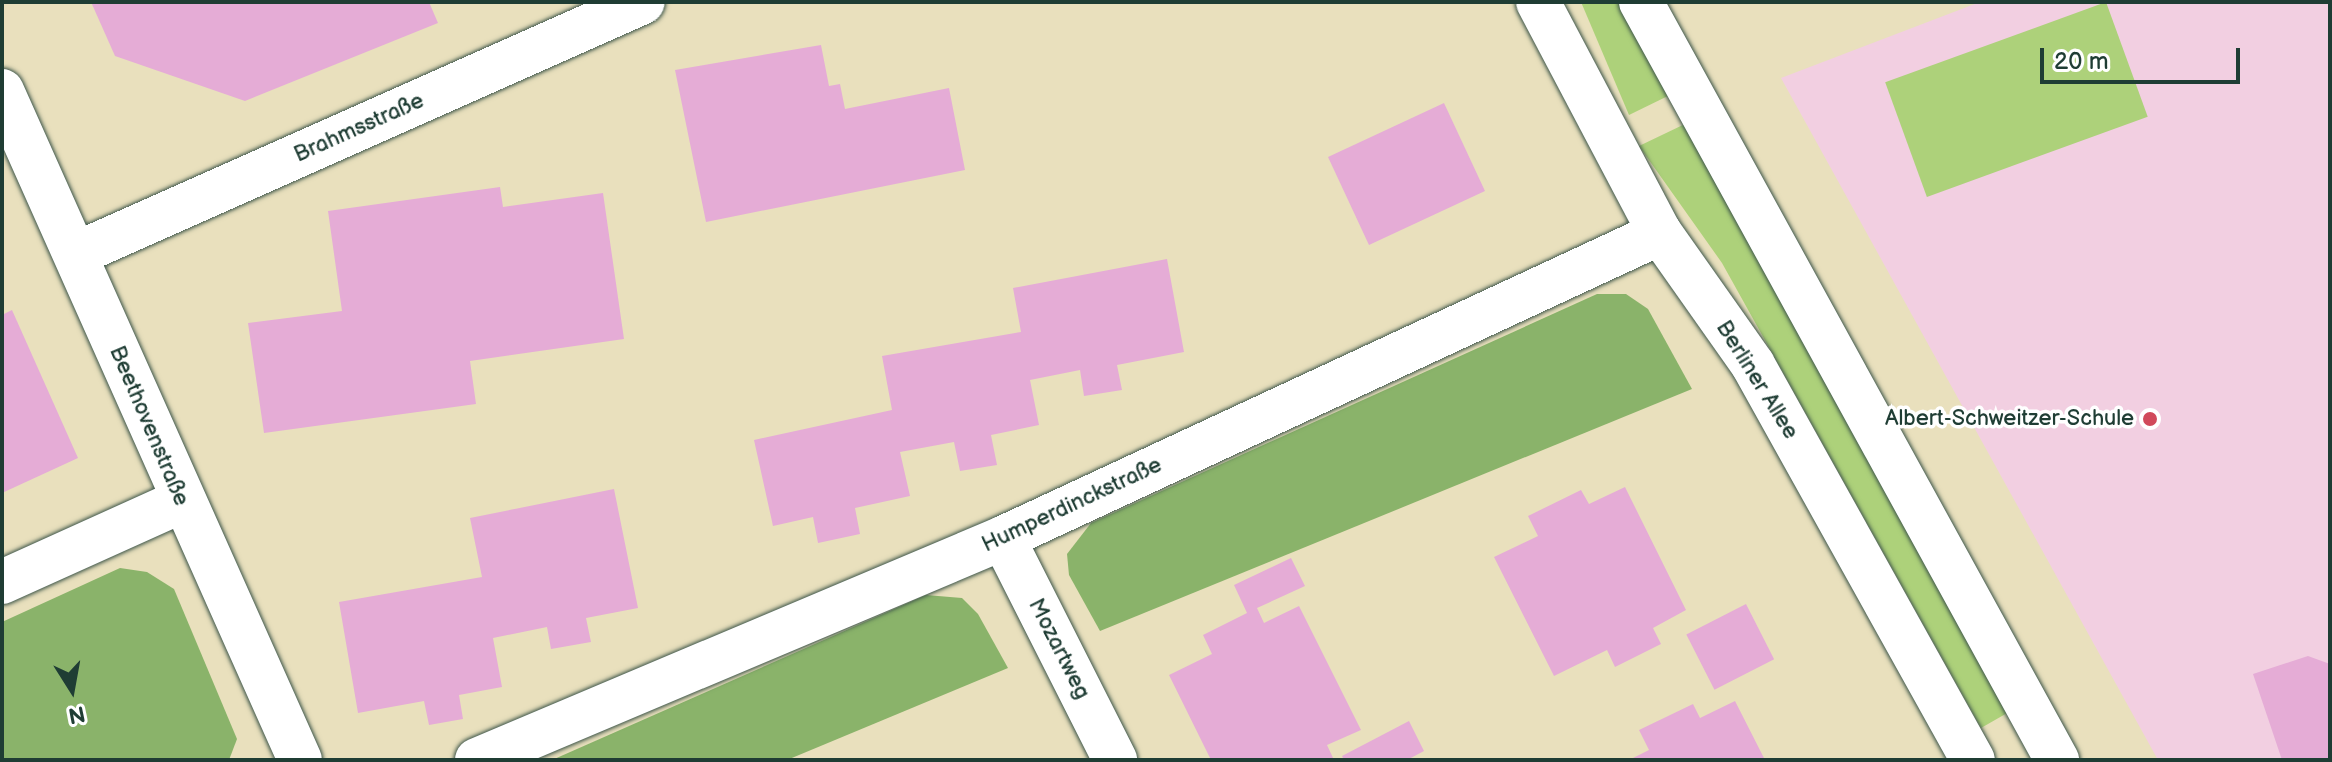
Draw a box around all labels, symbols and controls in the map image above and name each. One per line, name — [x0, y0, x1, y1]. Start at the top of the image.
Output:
scale bar — [2044, 32, 2244, 82]
text: 20 m — [2054, 47, 2109, 76]
street label: Brahmsstraße — [290, 88, 428, 168]
street label: Berliner Allee — [1710, 316, 1804, 444]
street label: Beethovenstraße — [103, 342, 195, 510]
place label: Albert-Schweitzer-Schule — [1885, 406, 2134, 432]
marker: Albert-Schweitzer-Schule — [2141, 410, 2159, 428]
street label: Humperdinckstraße — [978, 452, 1166, 558]
street label: Mozartweg — [1022, 594, 1096, 704]
north arrow — [32, 650, 112, 730]
text: N — [66, 699, 87, 729]

